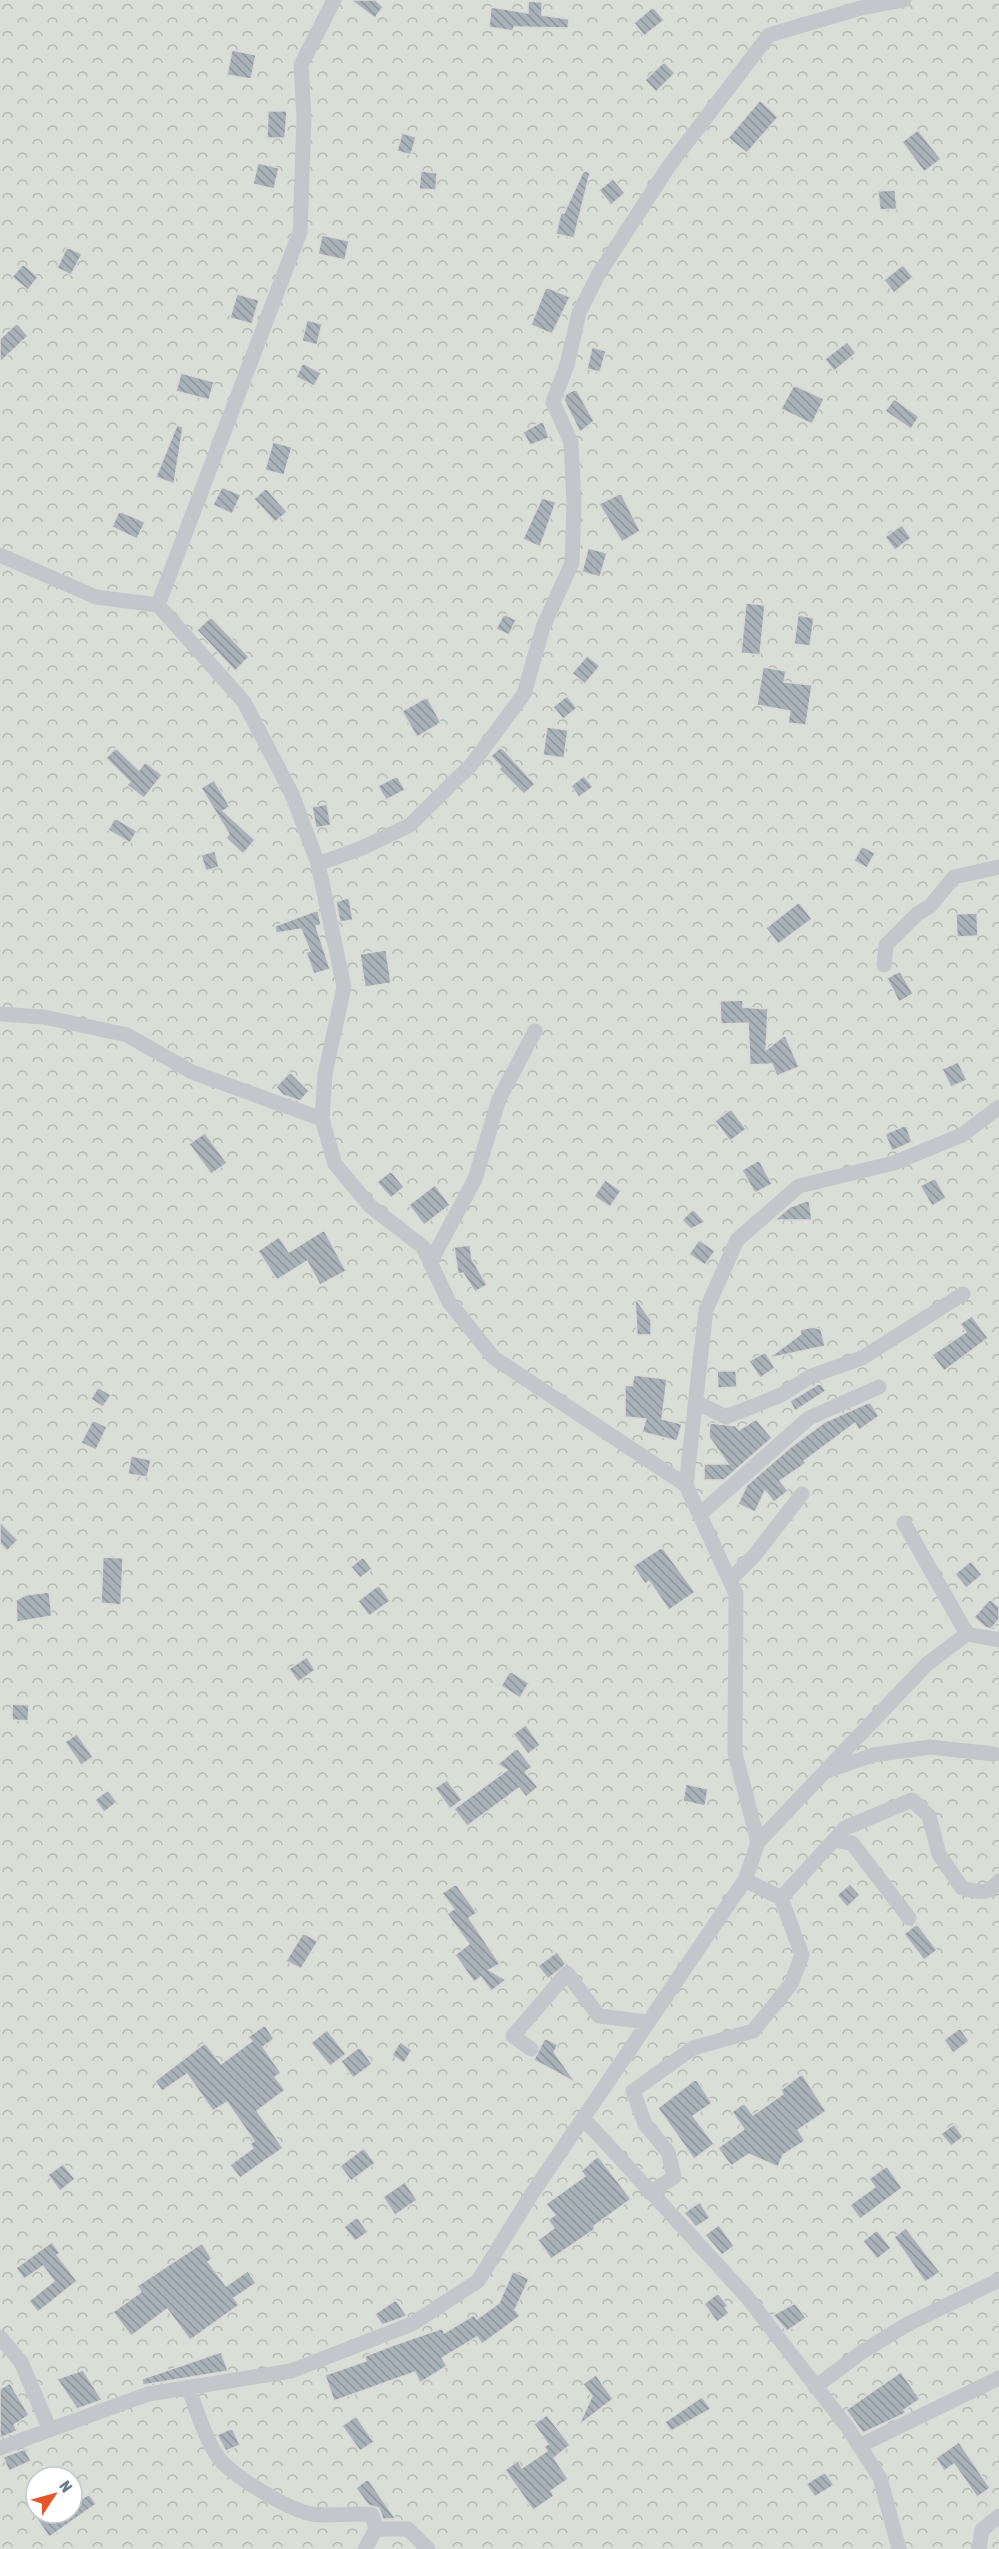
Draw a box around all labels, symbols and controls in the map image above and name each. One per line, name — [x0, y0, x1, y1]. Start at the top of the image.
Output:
north arrow — [24, 2465, 84, 2525]
text: N — [56, 2477, 76, 2495]

